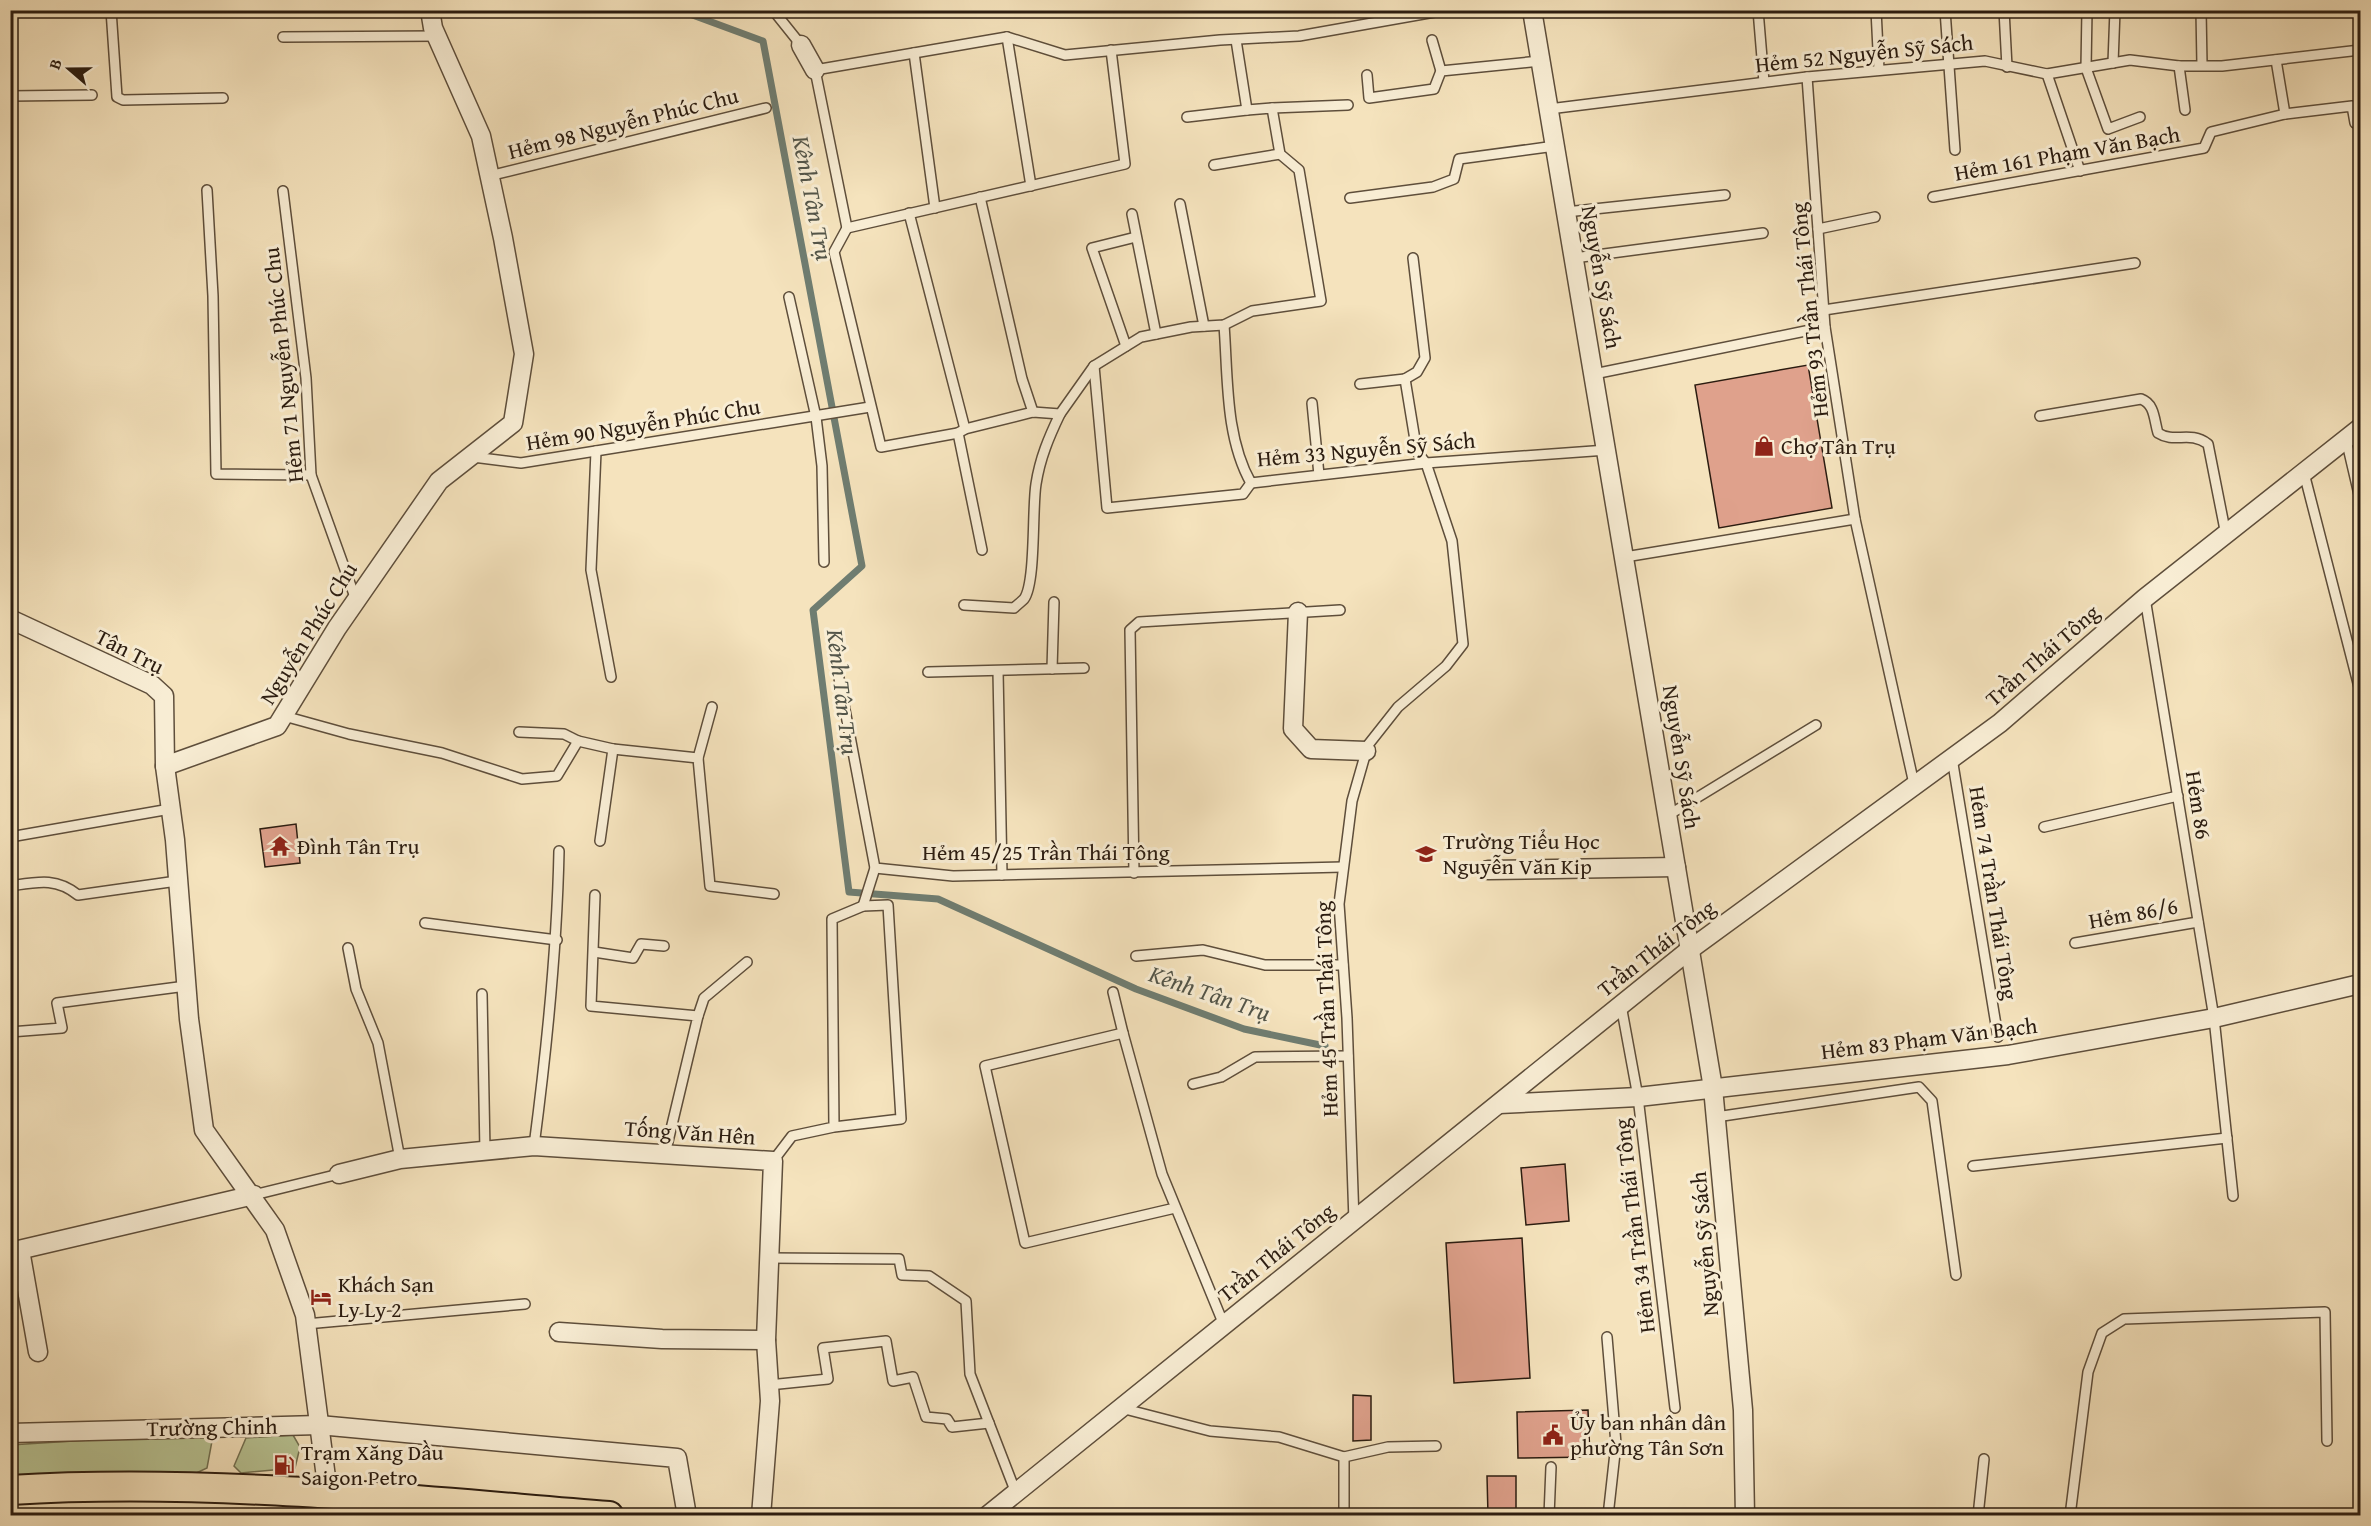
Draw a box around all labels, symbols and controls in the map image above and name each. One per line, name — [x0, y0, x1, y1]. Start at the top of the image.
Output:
street label: Hẻm 52 Nguyễn Sỹ Sách — [1753, 26, 1975, 80]
north arrow — [39, 39, 99, 99]
text: B — [42, 55, 68, 73]
street label: Hẻm 98 Nguyễn Phúc Chu — [504, 79, 742, 167]
street label: Hẻm 161 Phạm Văn Bạch — [1952, 117, 2183, 189]
water label: Kênh Tân Trụ — [784, 132, 842, 263]
street label: Hẻm 93 Trần Thái Tông — [1782, 201, 1836, 419]
street label: Nguyễn Sỹ Sách — [1574, 203, 1630, 352]
street label: Hẻm 71 Nguyễn Phúc Chu — [255, 246, 311, 484]
street label: Hẻm 90 Nguyễn Phúc Chu — [524, 390, 762, 458]
street label: Hẻm 33 Nguyễn Sỹ Sách — [1256, 423, 1477, 474]
place label: Chợ Tân Trụ — [1781, 430, 1896, 462]
shop icon: Chợ Tân Trụ — [1752, 434, 1776, 458]
street label: Nguyễn Phúc Chu — [251, 555, 365, 710]
street label: Trần Thái Tông — [1978, 596, 2106, 714]
street label: Tân Trụ — [90, 620, 170, 682]
water label: Kênh Tân Trụ — [818, 626, 868, 757]
street label: Nguyễn Sỹ Sách — [1655, 683, 1709, 832]
street label: Hẻm 86 — [2178, 768, 2220, 842]
street label: Hẻm 74 Trần Thái Tông — [1961, 784, 2027, 1002]
place label: Trường Tiểu Học Nguyễn Văn Kip — [1443, 825, 1600, 882]
place label: Đình Tân Trụ — [297, 830, 419, 862]
temple icon: Đình Tân Trụ — [268, 834, 292, 858]
street label: Hẻm 45/25 Trần Thái Tông — [922, 836, 1170, 868]
school or university icon: Trường Tiểu Học Nguyễn Văn Kip — [1414, 842, 1438, 866]
street label: Hẻm 86/6 — [2086, 889, 2180, 937]
street label: Trần Thái Tông — [1590, 892, 1722, 1004]
street label: Hẻm 45 Trần Thái Tông — [1306, 901, 1346, 1117]
water label: Kênh Tân Trụ — [1144, 956, 1276, 1030]
street label: Hẻm 83 Phạm Văn Bạch — [1819, 1009, 2040, 1067]
street label: Tống Văn Hên — [624, 1111, 757, 1153]
street label: Hẻm 34 Trần Thái Tông — [1605, 1117, 1663, 1335]
street label: Nguyễn Sỹ Sách — [1682, 1170, 1726, 1318]
street label: Trần Thái Tông — [1211, 1195, 1341, 1309]
place label: Khách Sạn Ly Ly 2 — [338, 1268, 435, 1325]
hotel icon: Khách Sạn Ly Ly 2 — [309, 1285, 333, 1309]
place label: Ủy ban nhân dân phường Tân Sơn — [1570, 1406, 1727, 1463]
street label: Trường Chinh — [146, 1410, 278, 1444]
public building icon: Ủy ban nhân dân phường Tân Sơn — [1541, 1423, 1565, 1447]
place label: Trạm Xăng Dầu Saigon Petro — [301, 1436, 444, 1493]
fuel station icon: Trạm Xăng Dầu Saigon Petro — [272, 1453, 296, 1477]

